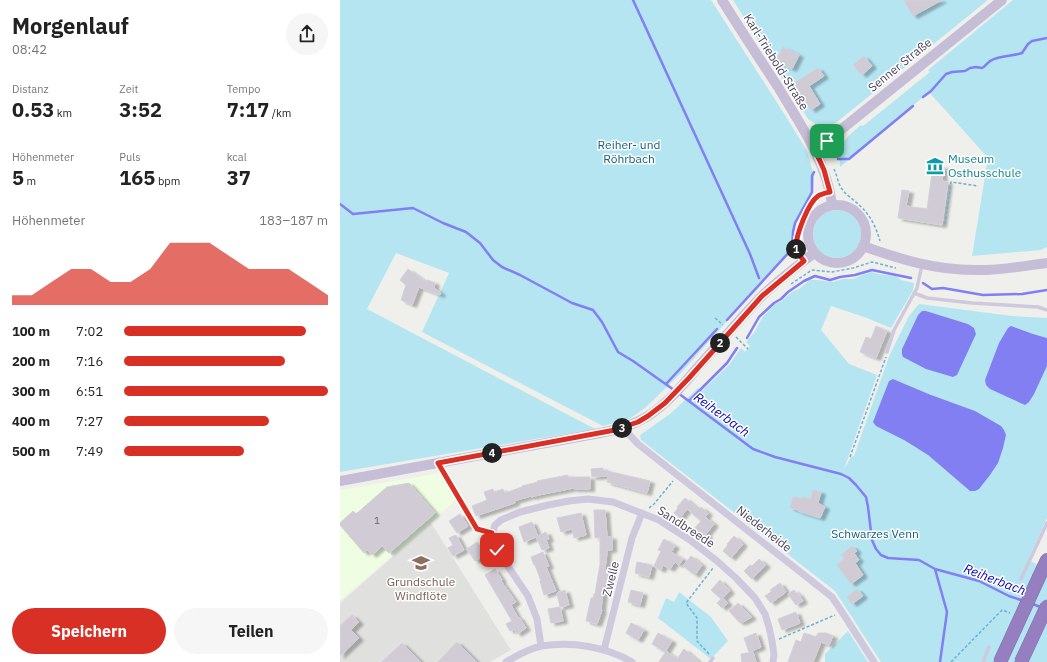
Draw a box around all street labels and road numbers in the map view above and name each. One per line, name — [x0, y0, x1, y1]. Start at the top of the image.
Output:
street label: Karl-Triebold-Straße — [741, 11, 812, 113]
street label: Senner Straße — [865, 34, 935, 95]
street label: Niederheide — [734, 502, 795, 555]
street label: Sandbreede — [655, 503, 718, 551]
street label: Zwelle — [599, 559, 622, 598]

